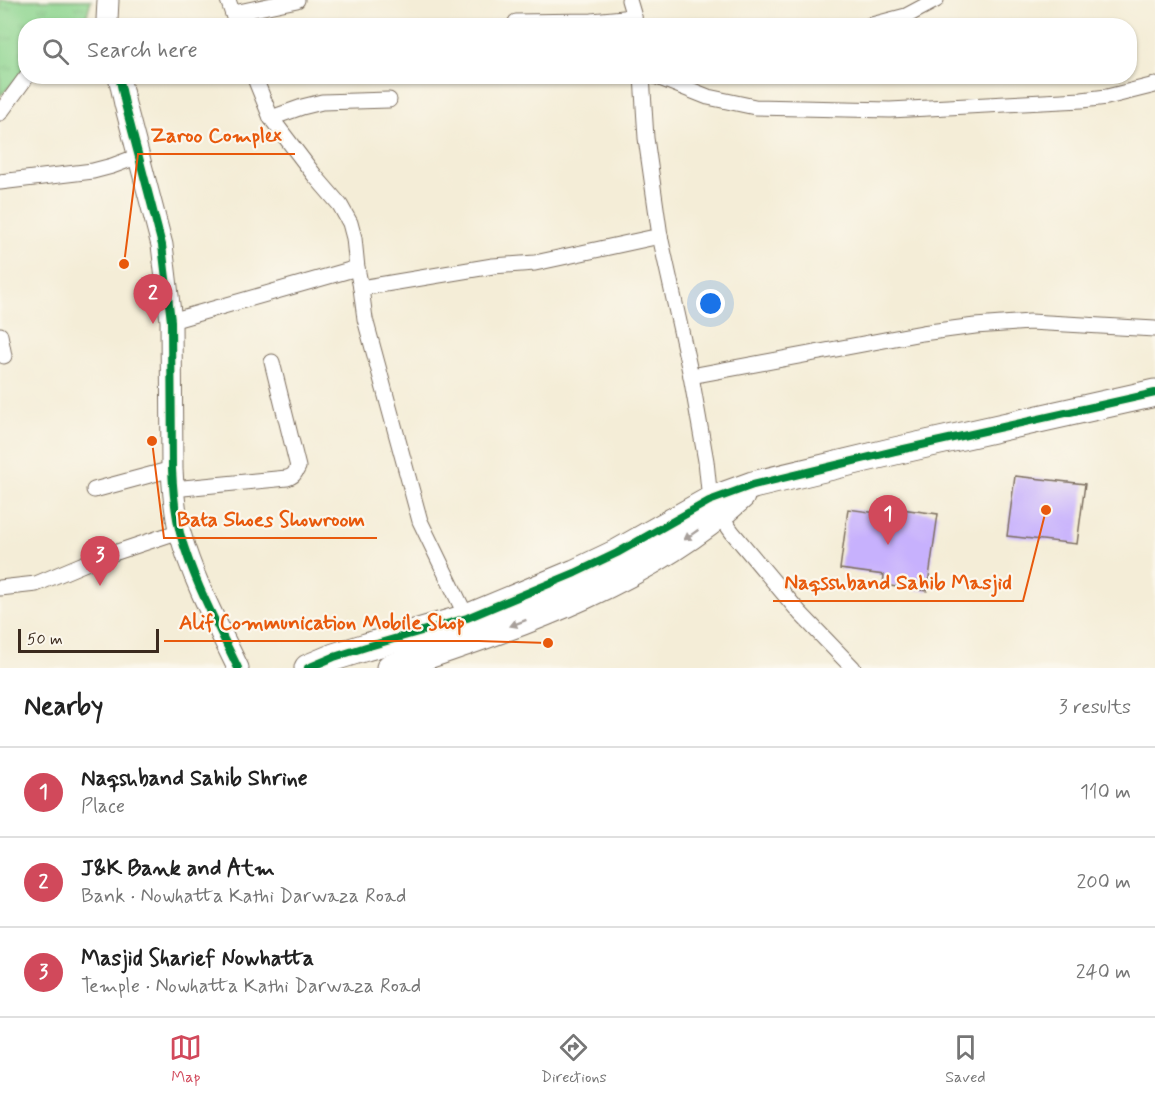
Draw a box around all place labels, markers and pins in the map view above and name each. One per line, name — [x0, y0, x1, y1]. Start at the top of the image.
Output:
callout: Zaroo Complex — [138, 115, 295, 154]
pin: 2 — [134, 274, 172, 324]
pin: 1 — [868, 496, 908, 545]
callout: Bata Shoes Showroom — [164, 499, 377, 538]
pin: 3 — [80, 536, 120, 586]
callout: Naqsshband Sahib Masjid — [773, 562, 1023, 601]
callout: Alif Communication Mobile Shop — [164, 602, 479, 641]

